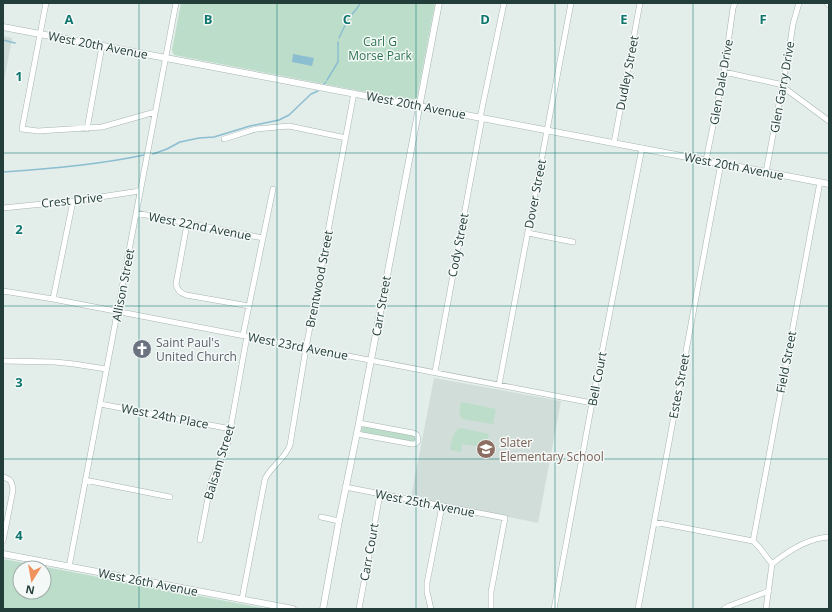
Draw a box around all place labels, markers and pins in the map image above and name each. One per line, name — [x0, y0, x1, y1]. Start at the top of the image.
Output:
place label: Saint Paul's United Church — [156, 334, 237, 365]
church icon: Saint Paul's United Church — [131, 338, 153, 360]
place label: Slater Elementary School — [500, 434, 604, 465]
school or university icon: Slater Elementary School — [475, 438, 497, 460]

